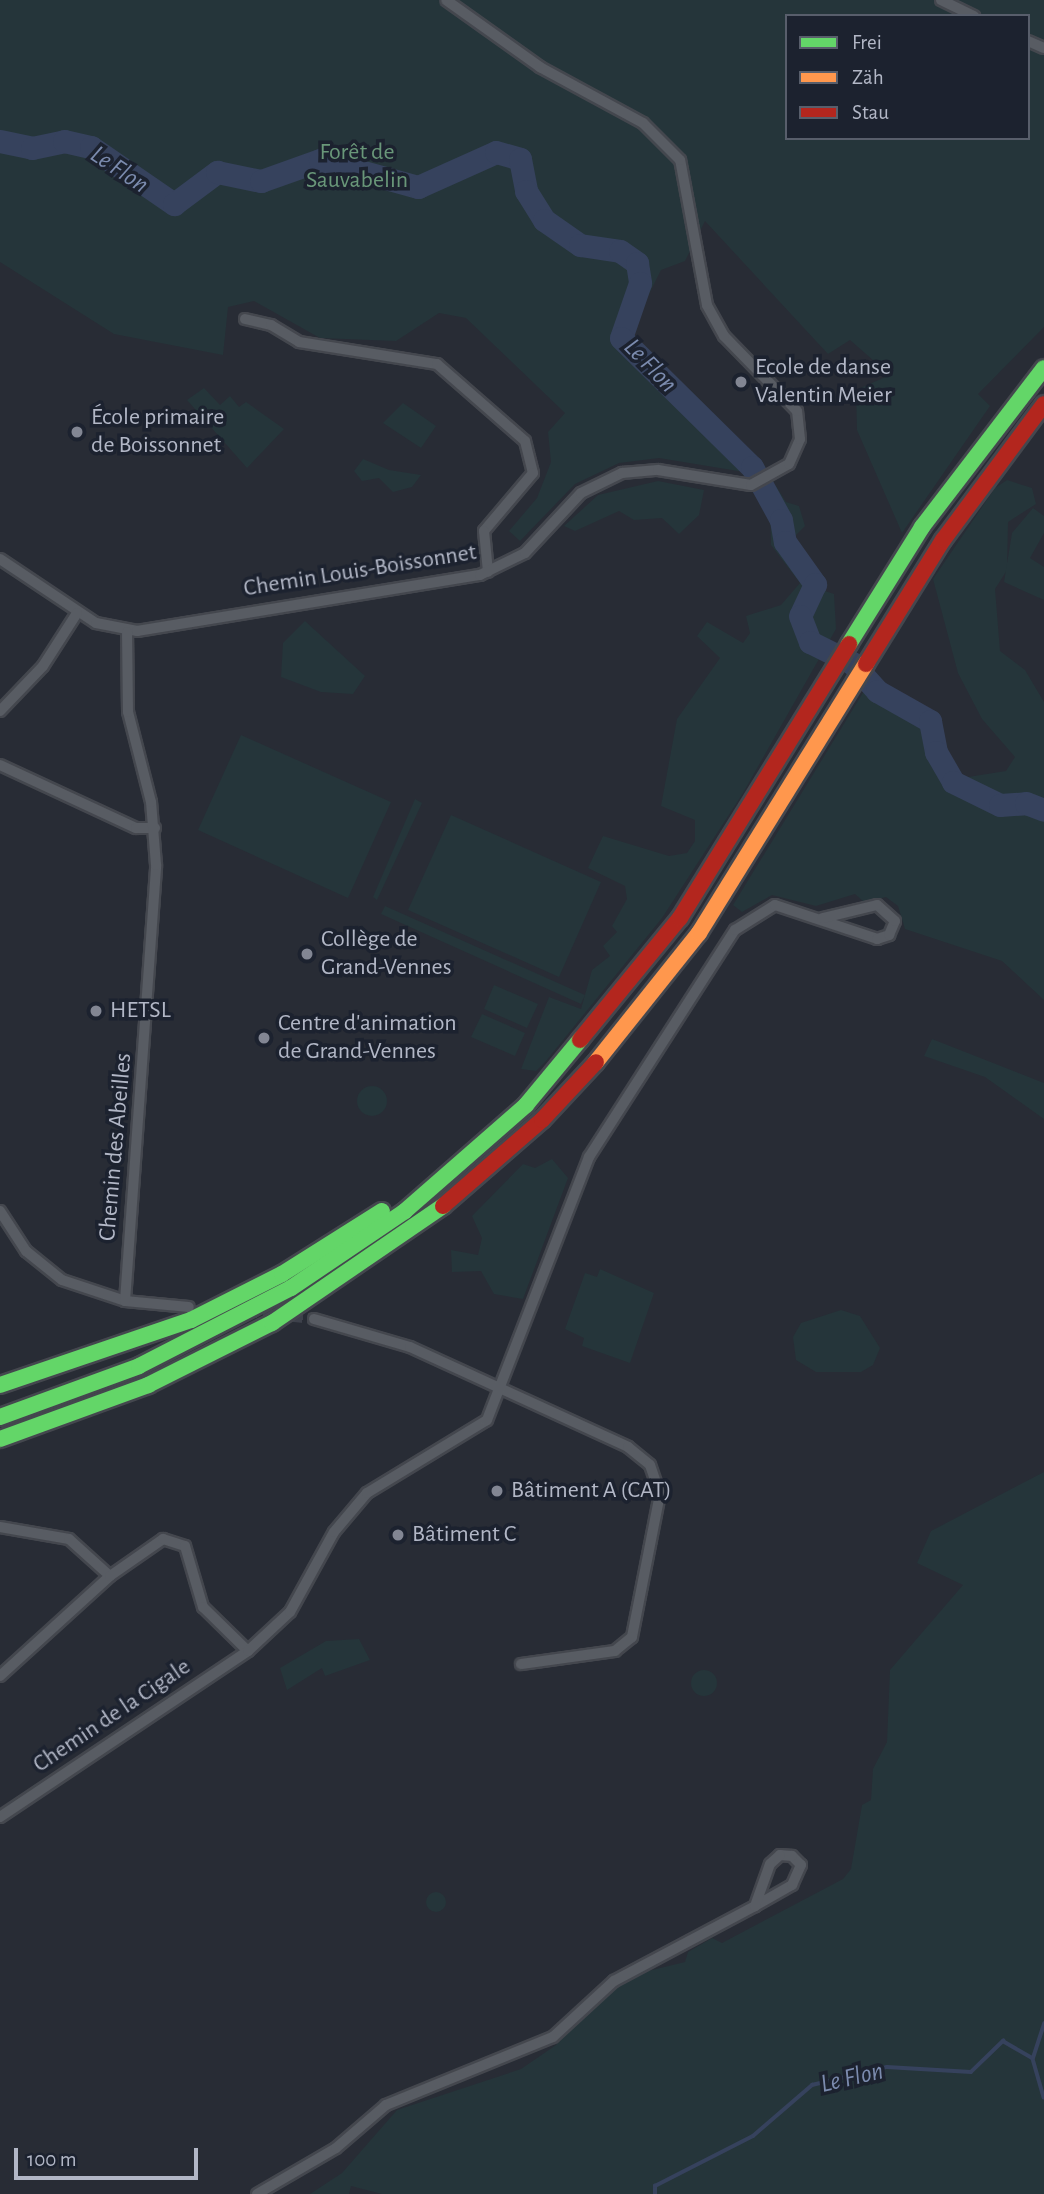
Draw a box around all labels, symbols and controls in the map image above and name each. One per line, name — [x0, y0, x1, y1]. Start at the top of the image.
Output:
legend — [785, 14, 1030, 140]
text: Frei — [852, 32, 882, 53]
text: Zäh — [852, 67, 884, 88]
text: Stau — [852, 102, 889, 123]
water label: Le Flon — [84, 139, 154, 201]
park label: Forêt de Sauvabelin — [306, 139, 408, 195]
water label: Le Flon — [617, 332, 683, 400]
place label: Ecole de danse Valentin Meier — [755, 354, 892, 410]
marker: Ecole de danse Valentin Meier — [733, 374, 749, 390]
place label: École primaire de Boissonnet — [91, 404, 224, 460]
marker: École primaire de Boissonnet — [69, 424, 85, 440]
street label: Chemin Louis-Boissonnet — [242, 538, 478, 604]
place label: Collège de Grand-Vennes — [321, 926, 452, 982]
marker: Collège de Grand-Vennes — [299, 946, 315, 962]
place label: HETSL — [110, 997, 171, 1025]
marker: HETSL — [88, 1003, 104, 1019]
place label: Centre d'animation de Grand-Vennes — [278, 1010, 457, 1066]
marker: Centre d'animation de Grand-Vennes — [256, 1030, 272, 1046]
street label: Chemin des Abeilles — [93, 1052, 139, 1242]
place label: Bâtiment A (CAT) — [511, 1477, 672, 1505]
marker: Bâtiment A (CAT) — [489, 1483, 505, 1499]
place label: Bâtiment C — [412, 1521, 516, 1549]
marker: Bâtiment C — [390, 1527, 406, 1543]
street label: Chemin de la Cigale — [28, 1653, 196, 1779]
water label: Le Flon — [817, 2056, 887, 2100]
scale bar — [18, 2134, 201, 2178]
text: 100 m — [27, 2149, 77, 2170]

